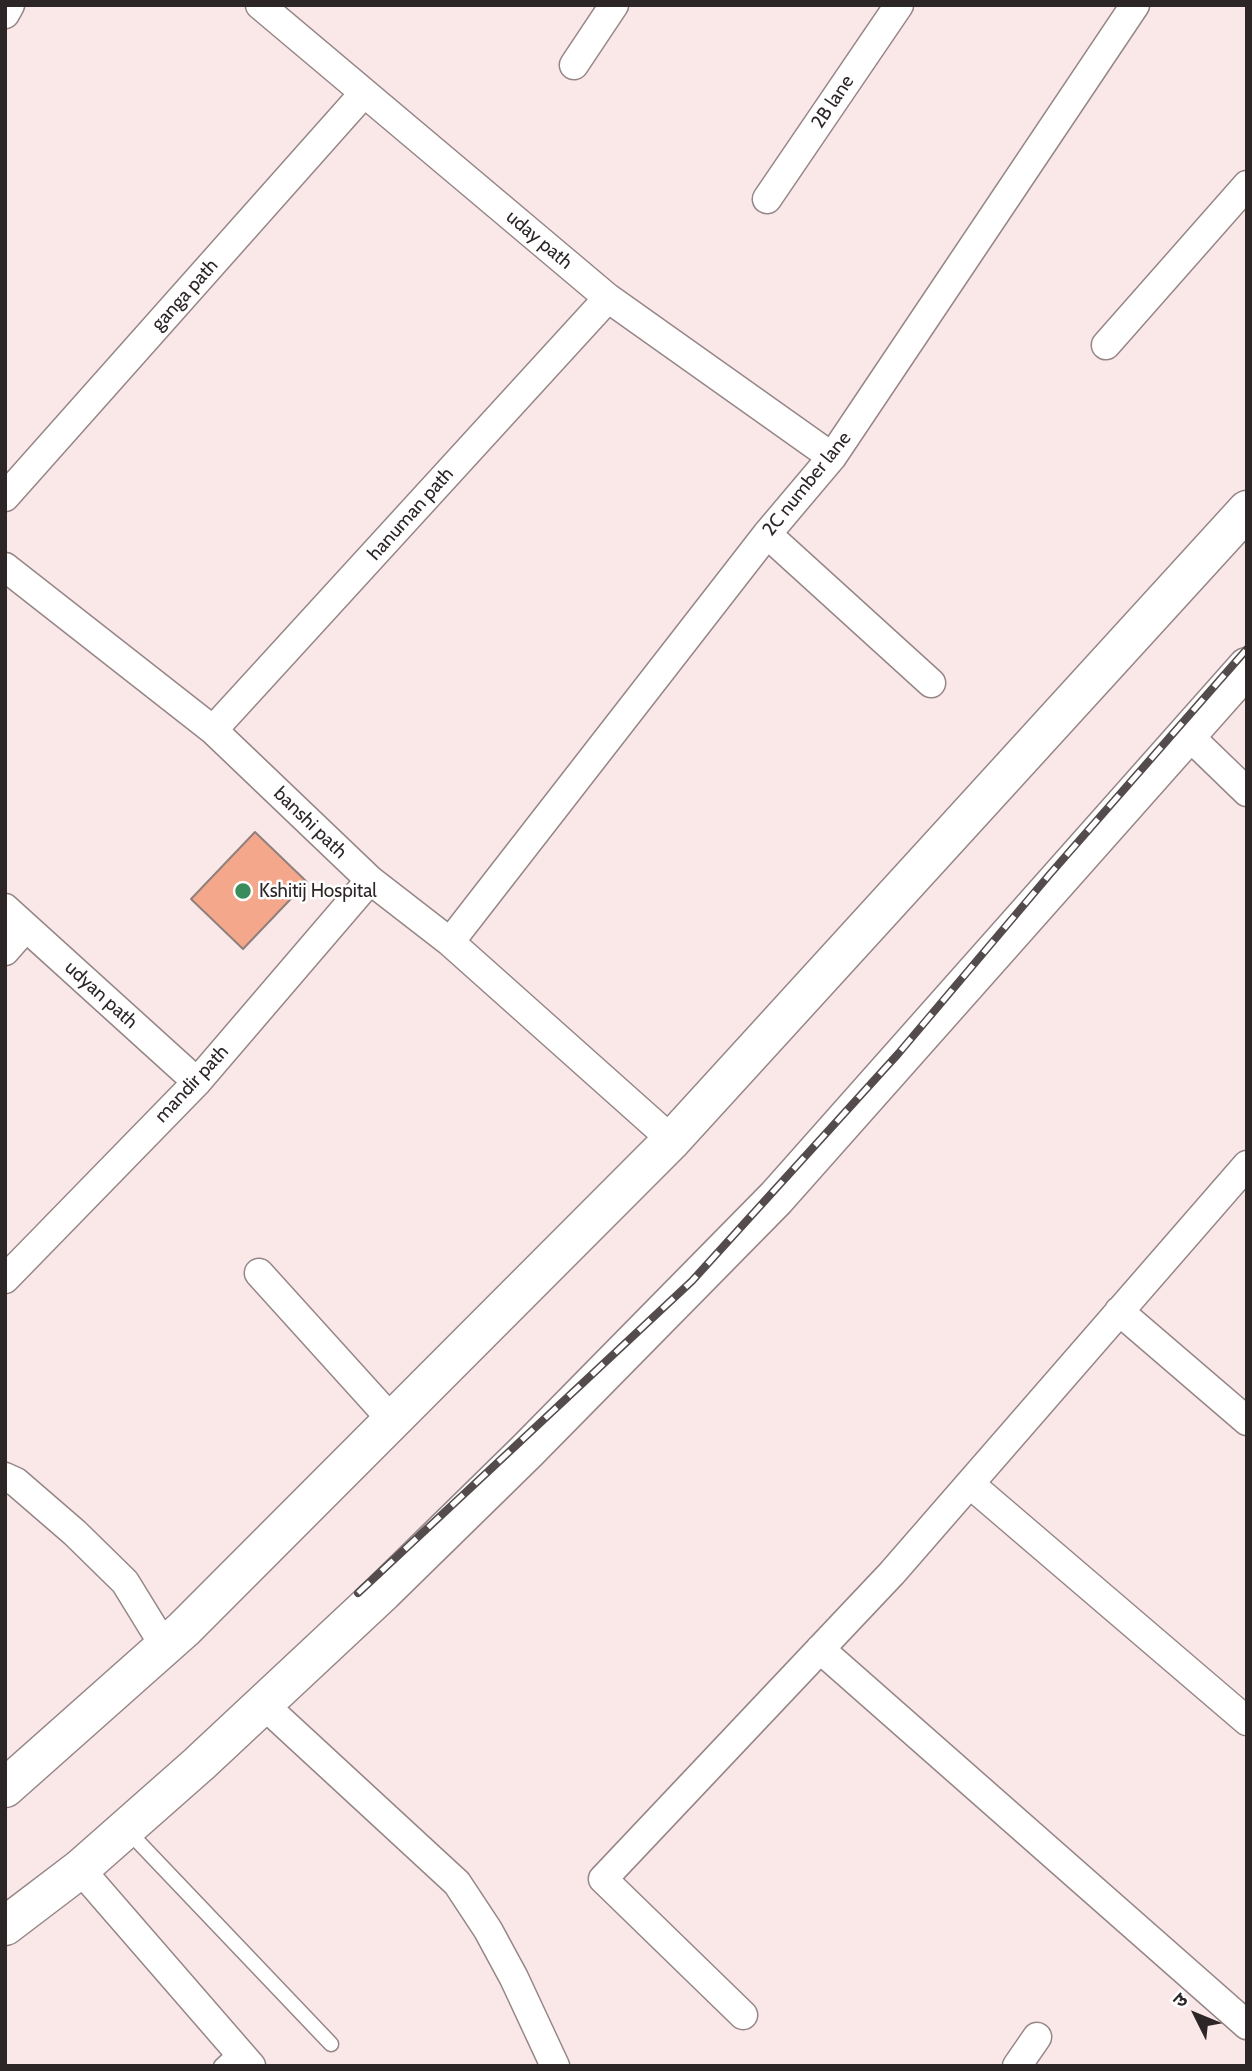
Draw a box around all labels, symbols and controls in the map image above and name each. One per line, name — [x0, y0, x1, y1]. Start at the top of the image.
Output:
street label: 2B lane — [807, 71, 859, 133]
street label: uday path — [501, 206, 577, 274]
street label: ganga path — [147, 255, 223, 335]
street label: 2C number lane — [758, 427, 856, 541]
street label: hanuman path — [363, 463, 459, 565]
street label: banshi path — [269, 783, 351, 863]
place label: Kshitij Hospital — [259, 880, 377, 902]
marker: Kshitij Hospital — [233, 881, 253, 901]
street label: udyan path — [60, 956, 142, 1034]
street label: mandir path — [150, 1041, 234, 1127]
north arrow — [1161, 1980, 1231, 2050]
text: उ — [1168, 1988, 1192, 2012]

